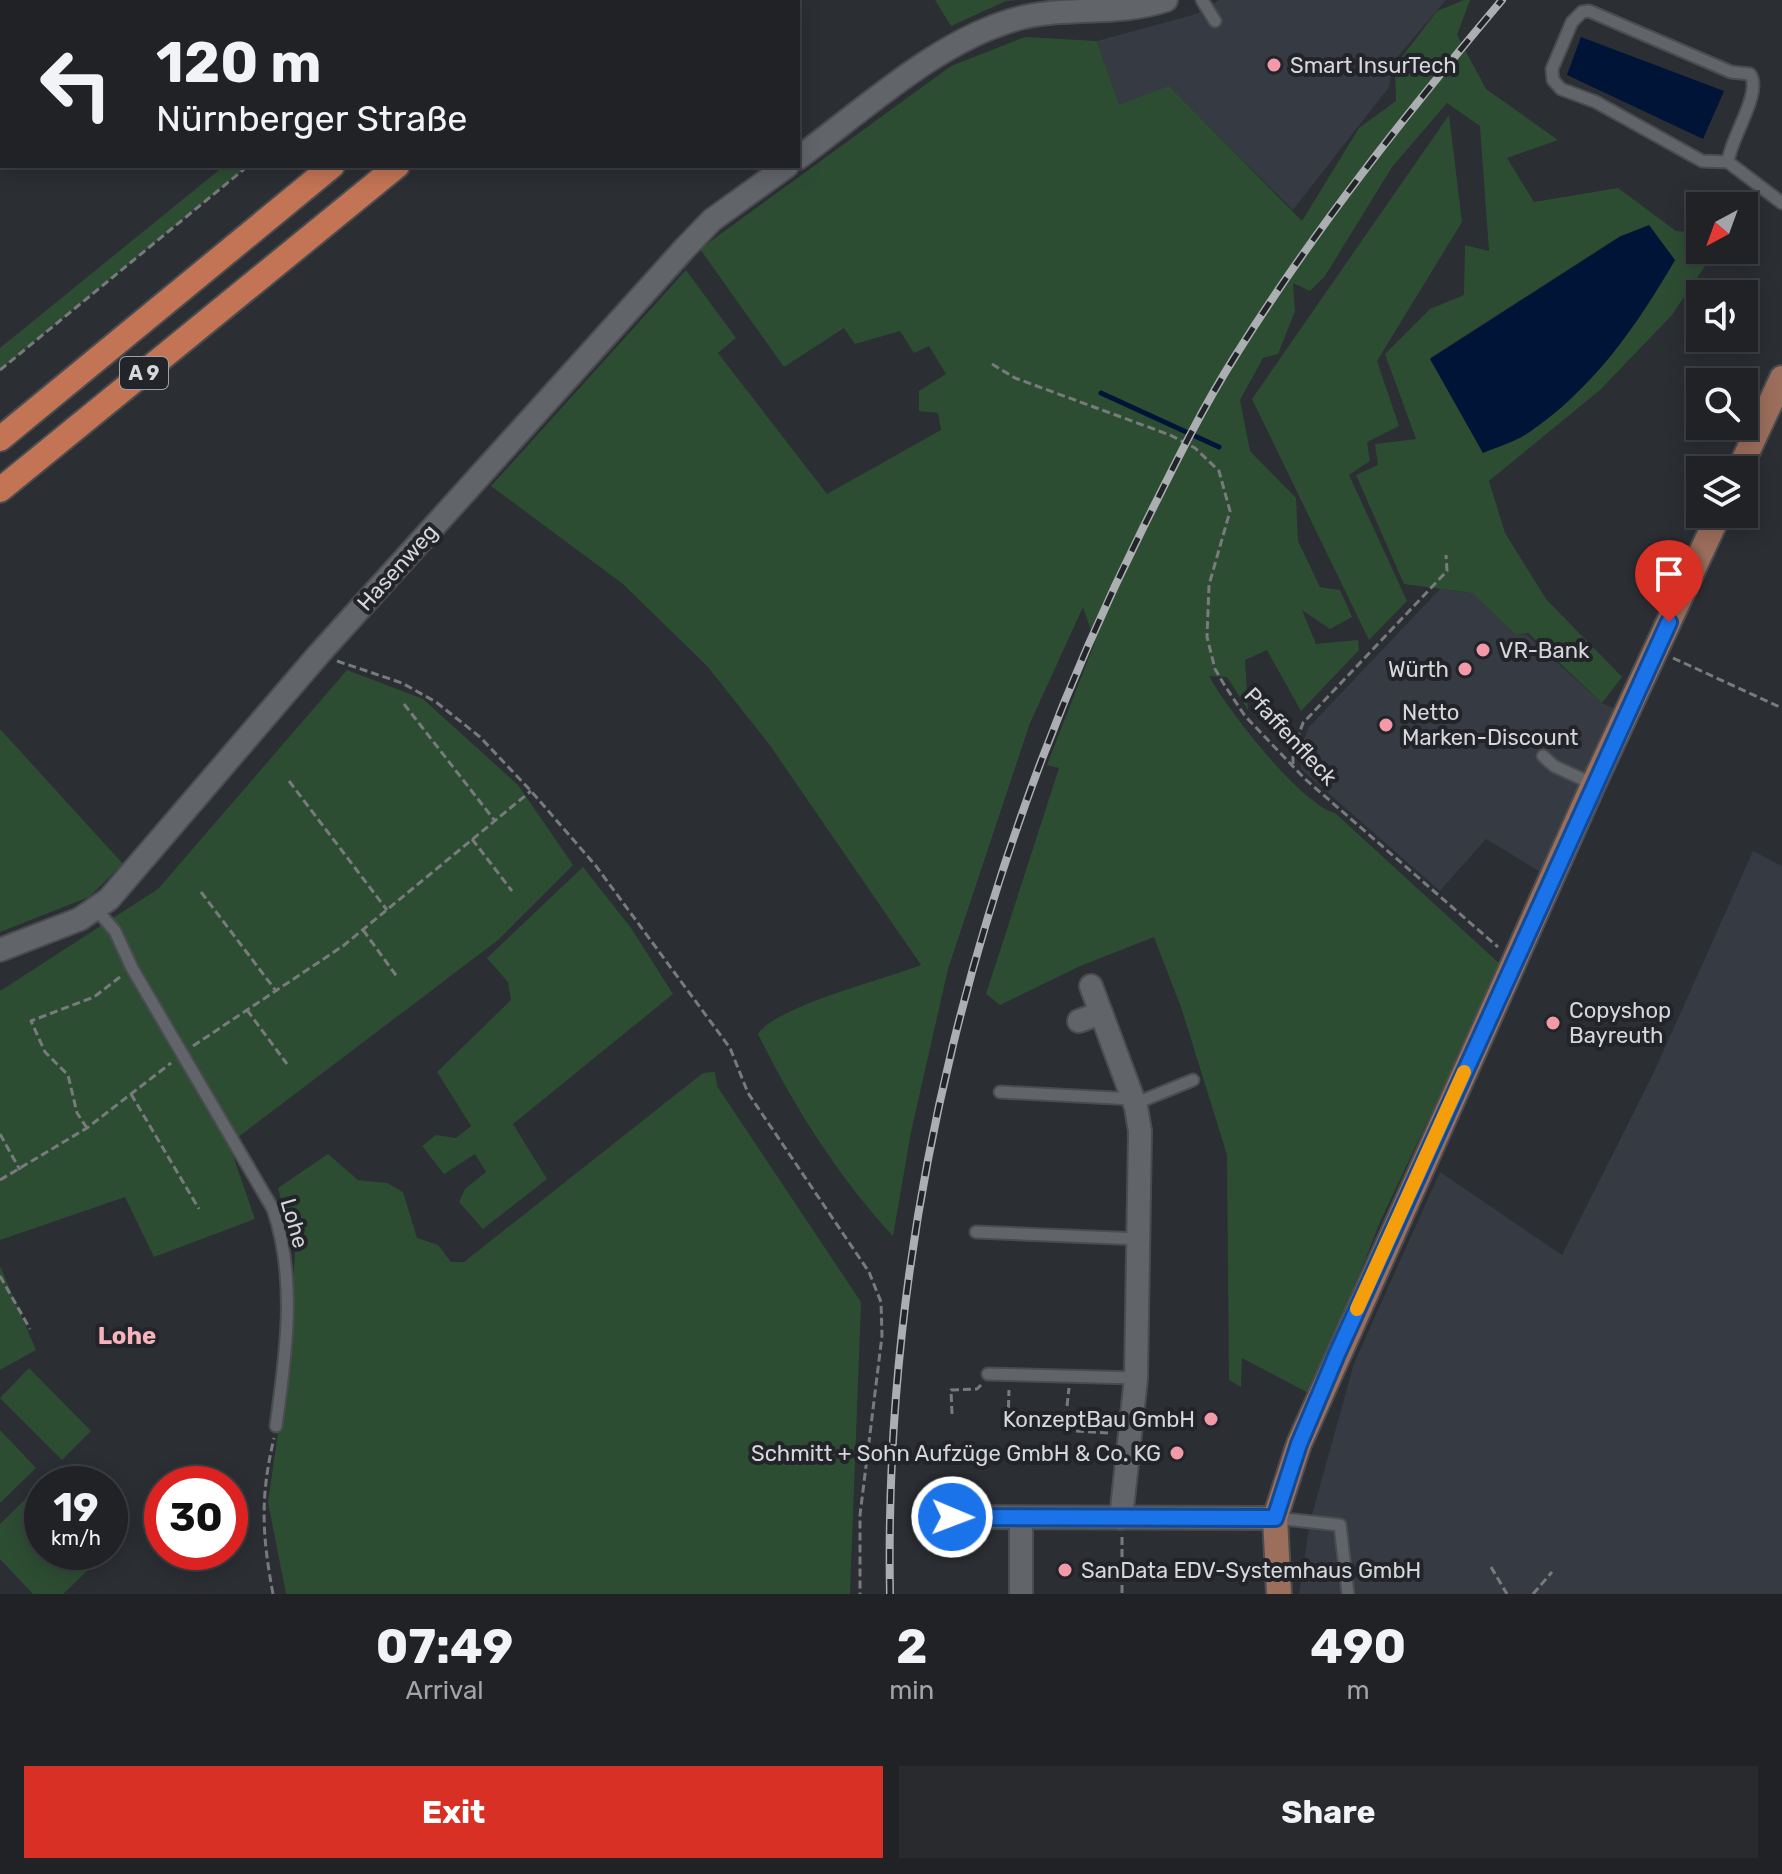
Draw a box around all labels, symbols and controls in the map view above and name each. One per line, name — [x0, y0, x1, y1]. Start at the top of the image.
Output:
text: 120 m — [156, 30, 322, 96]
icon: left — [24, 32, 128, 136]
place label: Smart InsurTech — [1290, 52, 1457, 79]
marker: Smart InsurTech — [1265, 56, 1283, 74]
text: Nürnberger Straße — [156, 97, 468, 140]
north arrow — [1686, 192, 1758, 264]
map controls — [1686, 192, 1758, 528]
button: sound — [1686, 280, 1758, 352]
road number: A 9 — [120, 357, 168, 389]
button: search — [1686, 368, 1758, 440]
button: layers — [1686, 456, 1758, 528]
street label: Hasenweg — [351, 518, 443, 616]
pin — [1635, 540, 1703, 622]
icon: arrive — [1647, 552, 1691, 596]
place label: VR-Bank — [1499, 637, 1590, 664]
marker: VR-Bank — [1474, 641, 1492, 659]
place label: Würth — [1388, 656, 1449, 683]
marker: Würth — [1456, 660, 1474, 678]
street label: Pfaffenfleck — [1238, 682, 1343, 791]
place label: Netto Marken-Discount — [1402, 699, 1579, 751]
marker: Netto Marken-Discount — [1377, 716, 1395, 734]
place label: Copyshop Bayreuth — [1569, 997, 1671, 1049]
marker: Copyshop Bayreuth — [1544, 1014, 1562, 1032]
street label: Lohe — [275, 1195, 314, 1251]
district label: Lohe — [98, 1322, 156, 1350]
place label: KonzeptBau GmbH — [1003, 1406, 1195, 1433]
marker: KonzeptBau GmbH — [1202, 1410, 1220, 1428]
place label: Schmitt + Sohn Aufzüge GmbH & Co. KG — [751, 1440, 1161, 1467]
marker: Schmitt + Sohn Aufzüge GmbH & Co. KG — [1168, 1444, 1186, 1462]
speed limit sign: 30 — [144, 1466, 248, 1570]
position arrow — [910, 1475, 994, 1559]
text: 19 — [53, 1484, 99, 1531]
text: km/h — [51, 1526, 101, 1550]
place label: SanData EDV-Systemhaus GmbH — [1081, 1557, 1421, 1584]
marker: SanData EDV-Systemhaus GmbH — [1056, 1561, 1074, 1579]
text: 07:49 — [376, 1618, 513, 1675]
text: 2 — [896, 1618, 927, 1675]
text: 490 — [1310, 1618, 1406, 1675]
text: Arrival — [406, 1675, 484, 1706]
text: min — [889, 1675, 934, 1706]
text: m — [1347, 1675, 1370, 1706]
button: Exit — [24, 1766, 883, 1858]
button: Share — [899, 1766, 1758, 1858]

